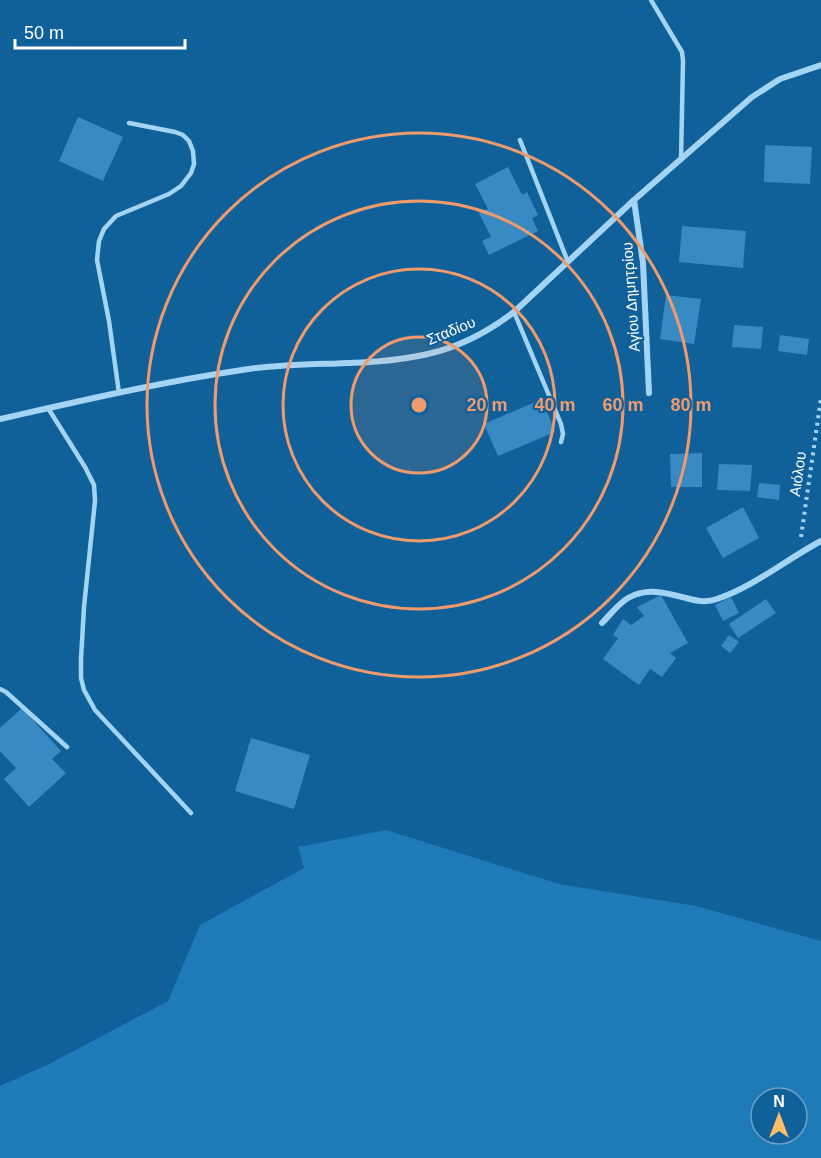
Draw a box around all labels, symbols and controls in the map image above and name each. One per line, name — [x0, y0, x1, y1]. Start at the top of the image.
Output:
scale bar — [15, 12, 184, 50]
text: 50 m — [24, 23, 64, 43]
street label: Αγίου Δημητρίου — [618, 242, 643, 353]
street label: Σταδίου — [424, 313, 478, 348]
centre of rings — [409, 395, 429, 415]
text: 20 m — [466, 395, 508, 415]
text: 40 m — [534, 395, 576, 415]
text: 60 m — [602, 395, 644, 415]
text: 80 m — [670, 395, 712, 415]
street label: Αιόλου — [786, 450, 809, 498]
north arrow — [749, 1086, 809, 1146]
text: N — [773, 1093, 785, 1110]

